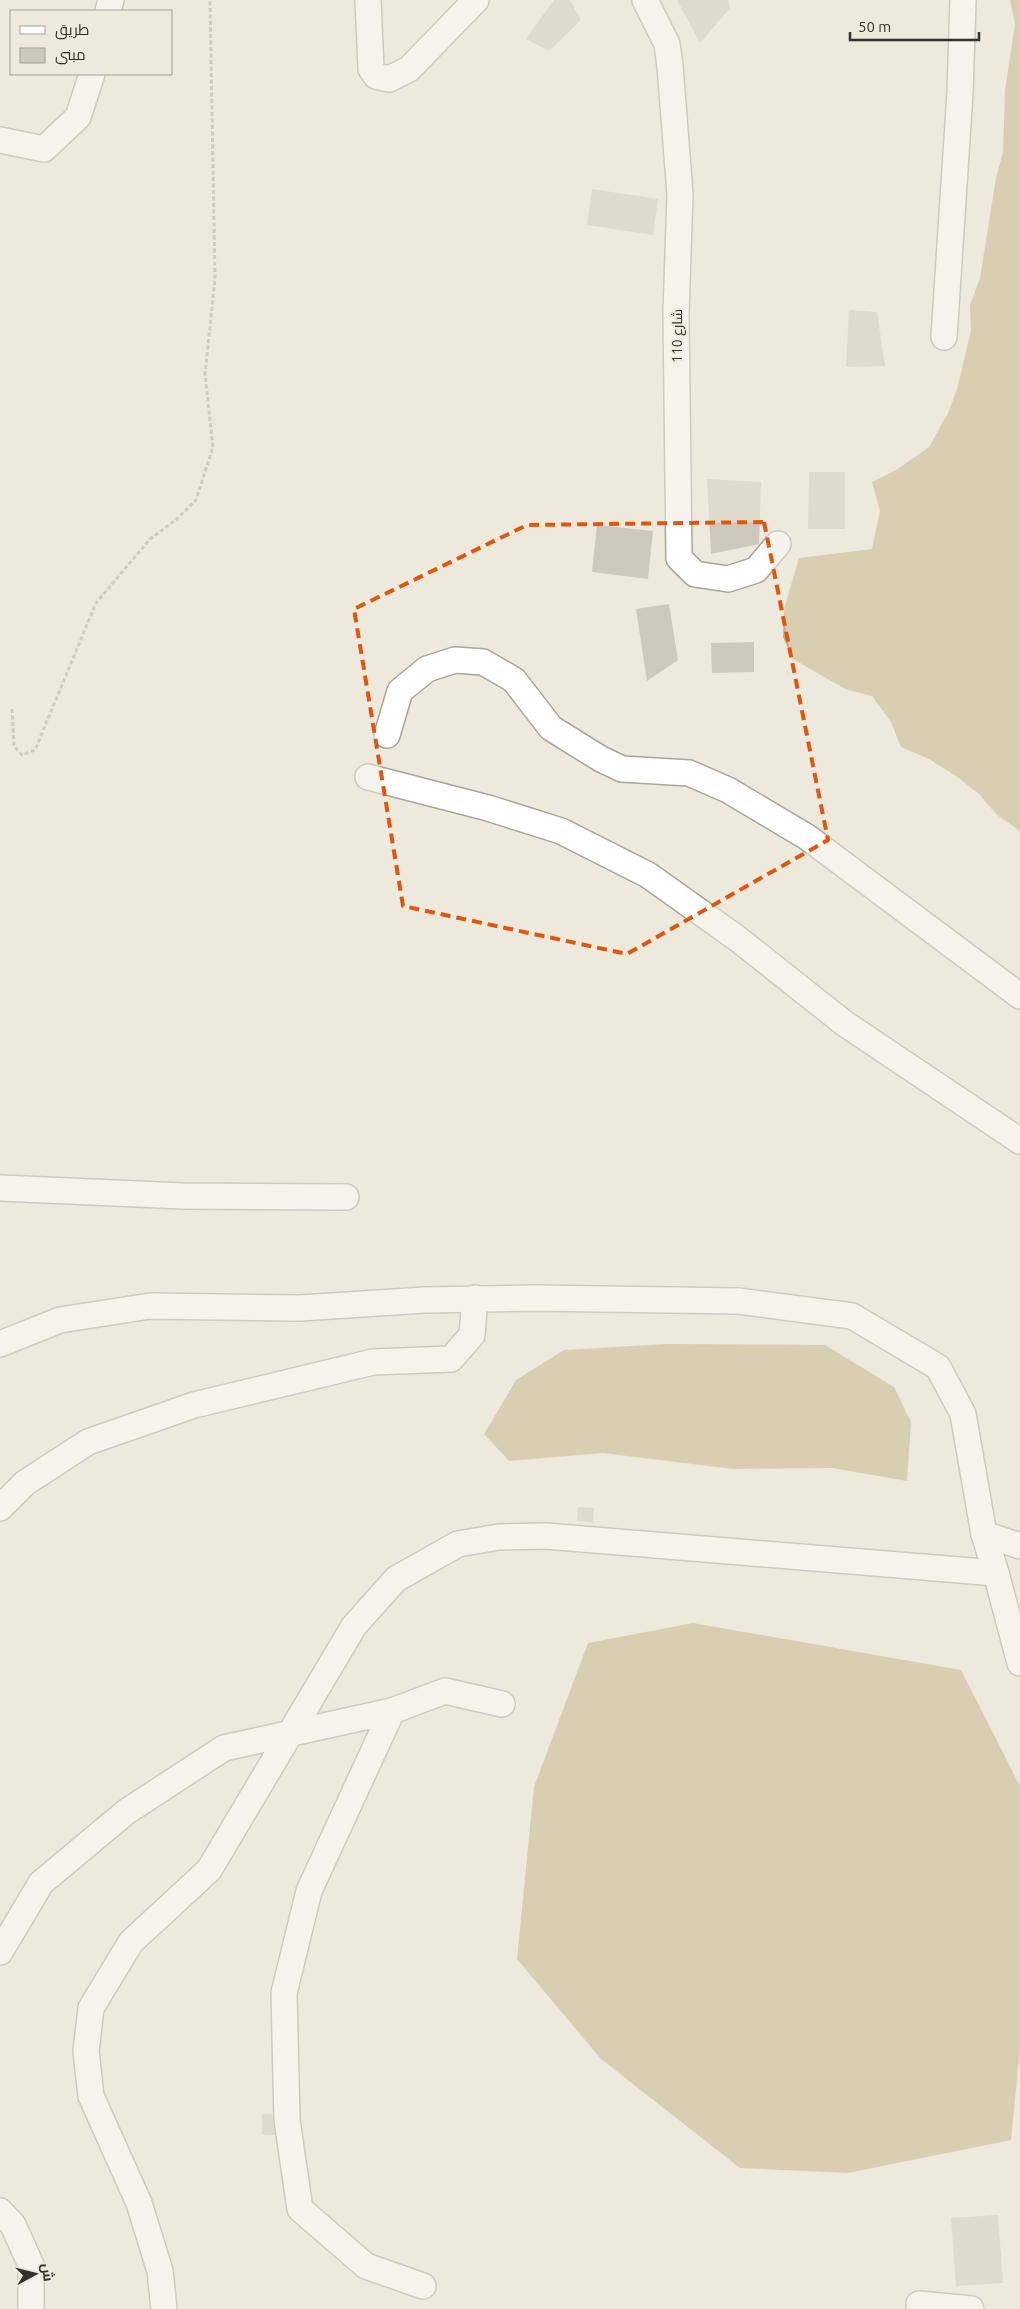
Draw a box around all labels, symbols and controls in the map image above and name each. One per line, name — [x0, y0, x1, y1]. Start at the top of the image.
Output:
legend — [10, 10, 172, 75]
scale bar — [850, 10, 979, 42]
text: 50 m — [858, 18, 891, 35]
text: طريق — [55, 21, 89, 40]
text: مبنى — [55, 46, 86, 65]
street label: شارع 110 — [669, 309, 686, 363]
north arrow — [10, 2249, 60, 2299]
text: ش — [38, 2263, 57, 2282]

